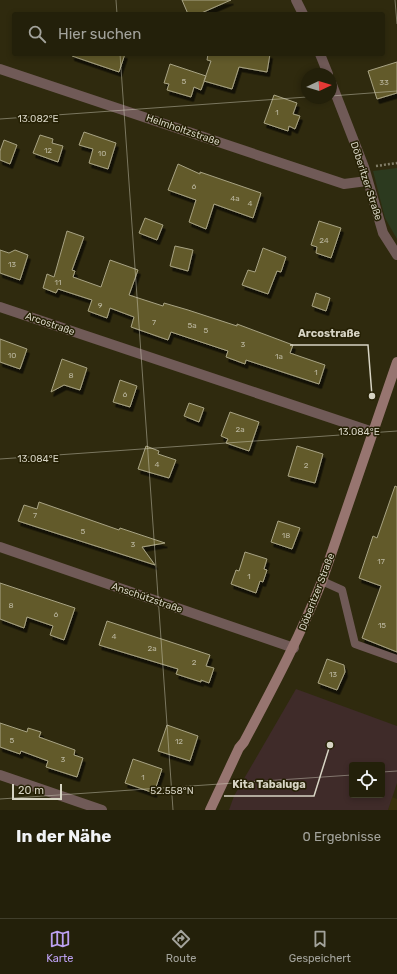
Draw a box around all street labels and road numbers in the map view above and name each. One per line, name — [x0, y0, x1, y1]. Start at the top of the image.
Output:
street label: Helmholtzstraße — [145, 112, 222, 148]
street label: Döberitzer Straße — [348, 140, 384, 222]
street label: Arcostraße — [24, 310, 77, 338]
street label: Döberitzer Straße — [297, 551, 337, 632]
street label: Anschützstraße — [110, 580, 184, 616]

